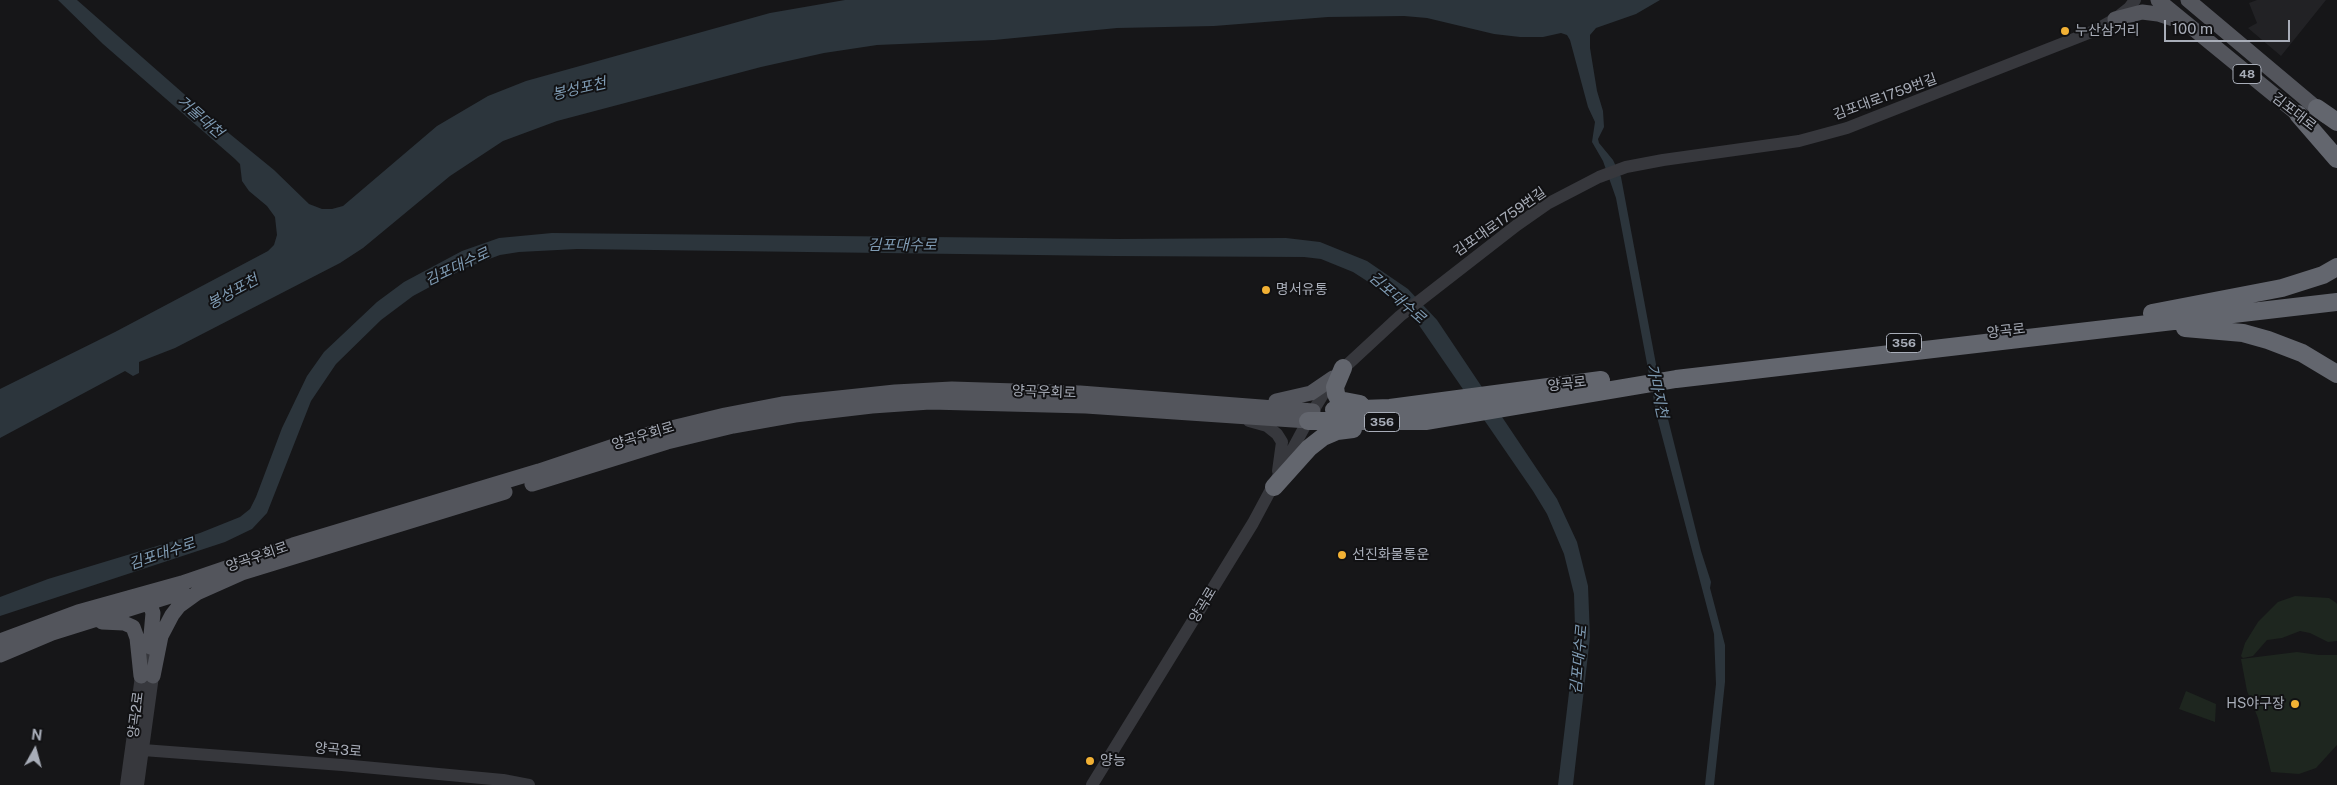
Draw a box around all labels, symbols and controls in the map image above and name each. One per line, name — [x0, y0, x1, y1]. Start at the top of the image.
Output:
scale bar — [2167, 10, 2293, 42]
text: 100 m — [2172, 20, 2213, 37]
place label: 누산삼거리 — [2075, 23, 2139, 39]
marker: 누산삼거리 — [2059, 25, 2071, 37]
road number: 48 — [2233, 64, 2261, 84]
street label: 김포대로1759번길 — [1831, 70, 1939, 124]
water label: 봉성포천 — [550, 74, 608, 104]
street label: 김포대로 — [2269, 90, 2319, 134]
water label: 거물대천 — [173, 92, 227, 142]
street label: 김포대로1759번길 — [1450, 184, 1550, 260]
water label: 김포대수로 — [868, 236, 936, 254]
water label: 김포대수로 — [422, 244, 492, 290]
water label: 김포대수로 — [1365, 269, 1429, 327]
water label: 봉성포천 — [204, 271, 262, 313]
place label: 명서유통 — [1276, 282, 1328, 298]
marker: 명서유통 — [1260, 284, 1272, 296]
street label: 양곡로 — [1986, 320, 2026, 342]
road number: 356 — [1886, 333, 1922, 352]
water label: 가마지천 — [1642, 362, 1672, 420]
street label: 양곡로 — [1547, 373, 1587, 395]
street label: 양곡우회로 — [1012, 382, 1076, 402]
road number: 356 — [1364, 412, 1400, 432]
street label: 양곡우회로 — [610, 419, 676, 453]
water label: 김포대수로 — [126, 534, 198, 574]
street label: 양곡우회로 — [224, 539, 290, 575]
place label: 선진화물통운 — [1352, 547, 1429, 563]
marker: 선진화물통운 — [1336, 549, 1348, 561]
street label: 양곡로 — [1186, 584, 1220, 626]
water label: 김포대수로 — [1567, 625, 1591, 695]
street label: 양곡2로 — [125, 691, 147, 739]
place label: HS야구장 — [2226, 696, 2285, 712]
marker: HS야구장 — [2289, 698, 2301, 710]
north arrow — [10, 725, 60, 775]
text: N — [30, 727, 43, 744]
street label: 양곡3로 — [314, 740, 362, 760]
place label: 양능 — [1100, 753, 1126, 769]
marker: 양능 — [1084, 755, 1096, 767]

